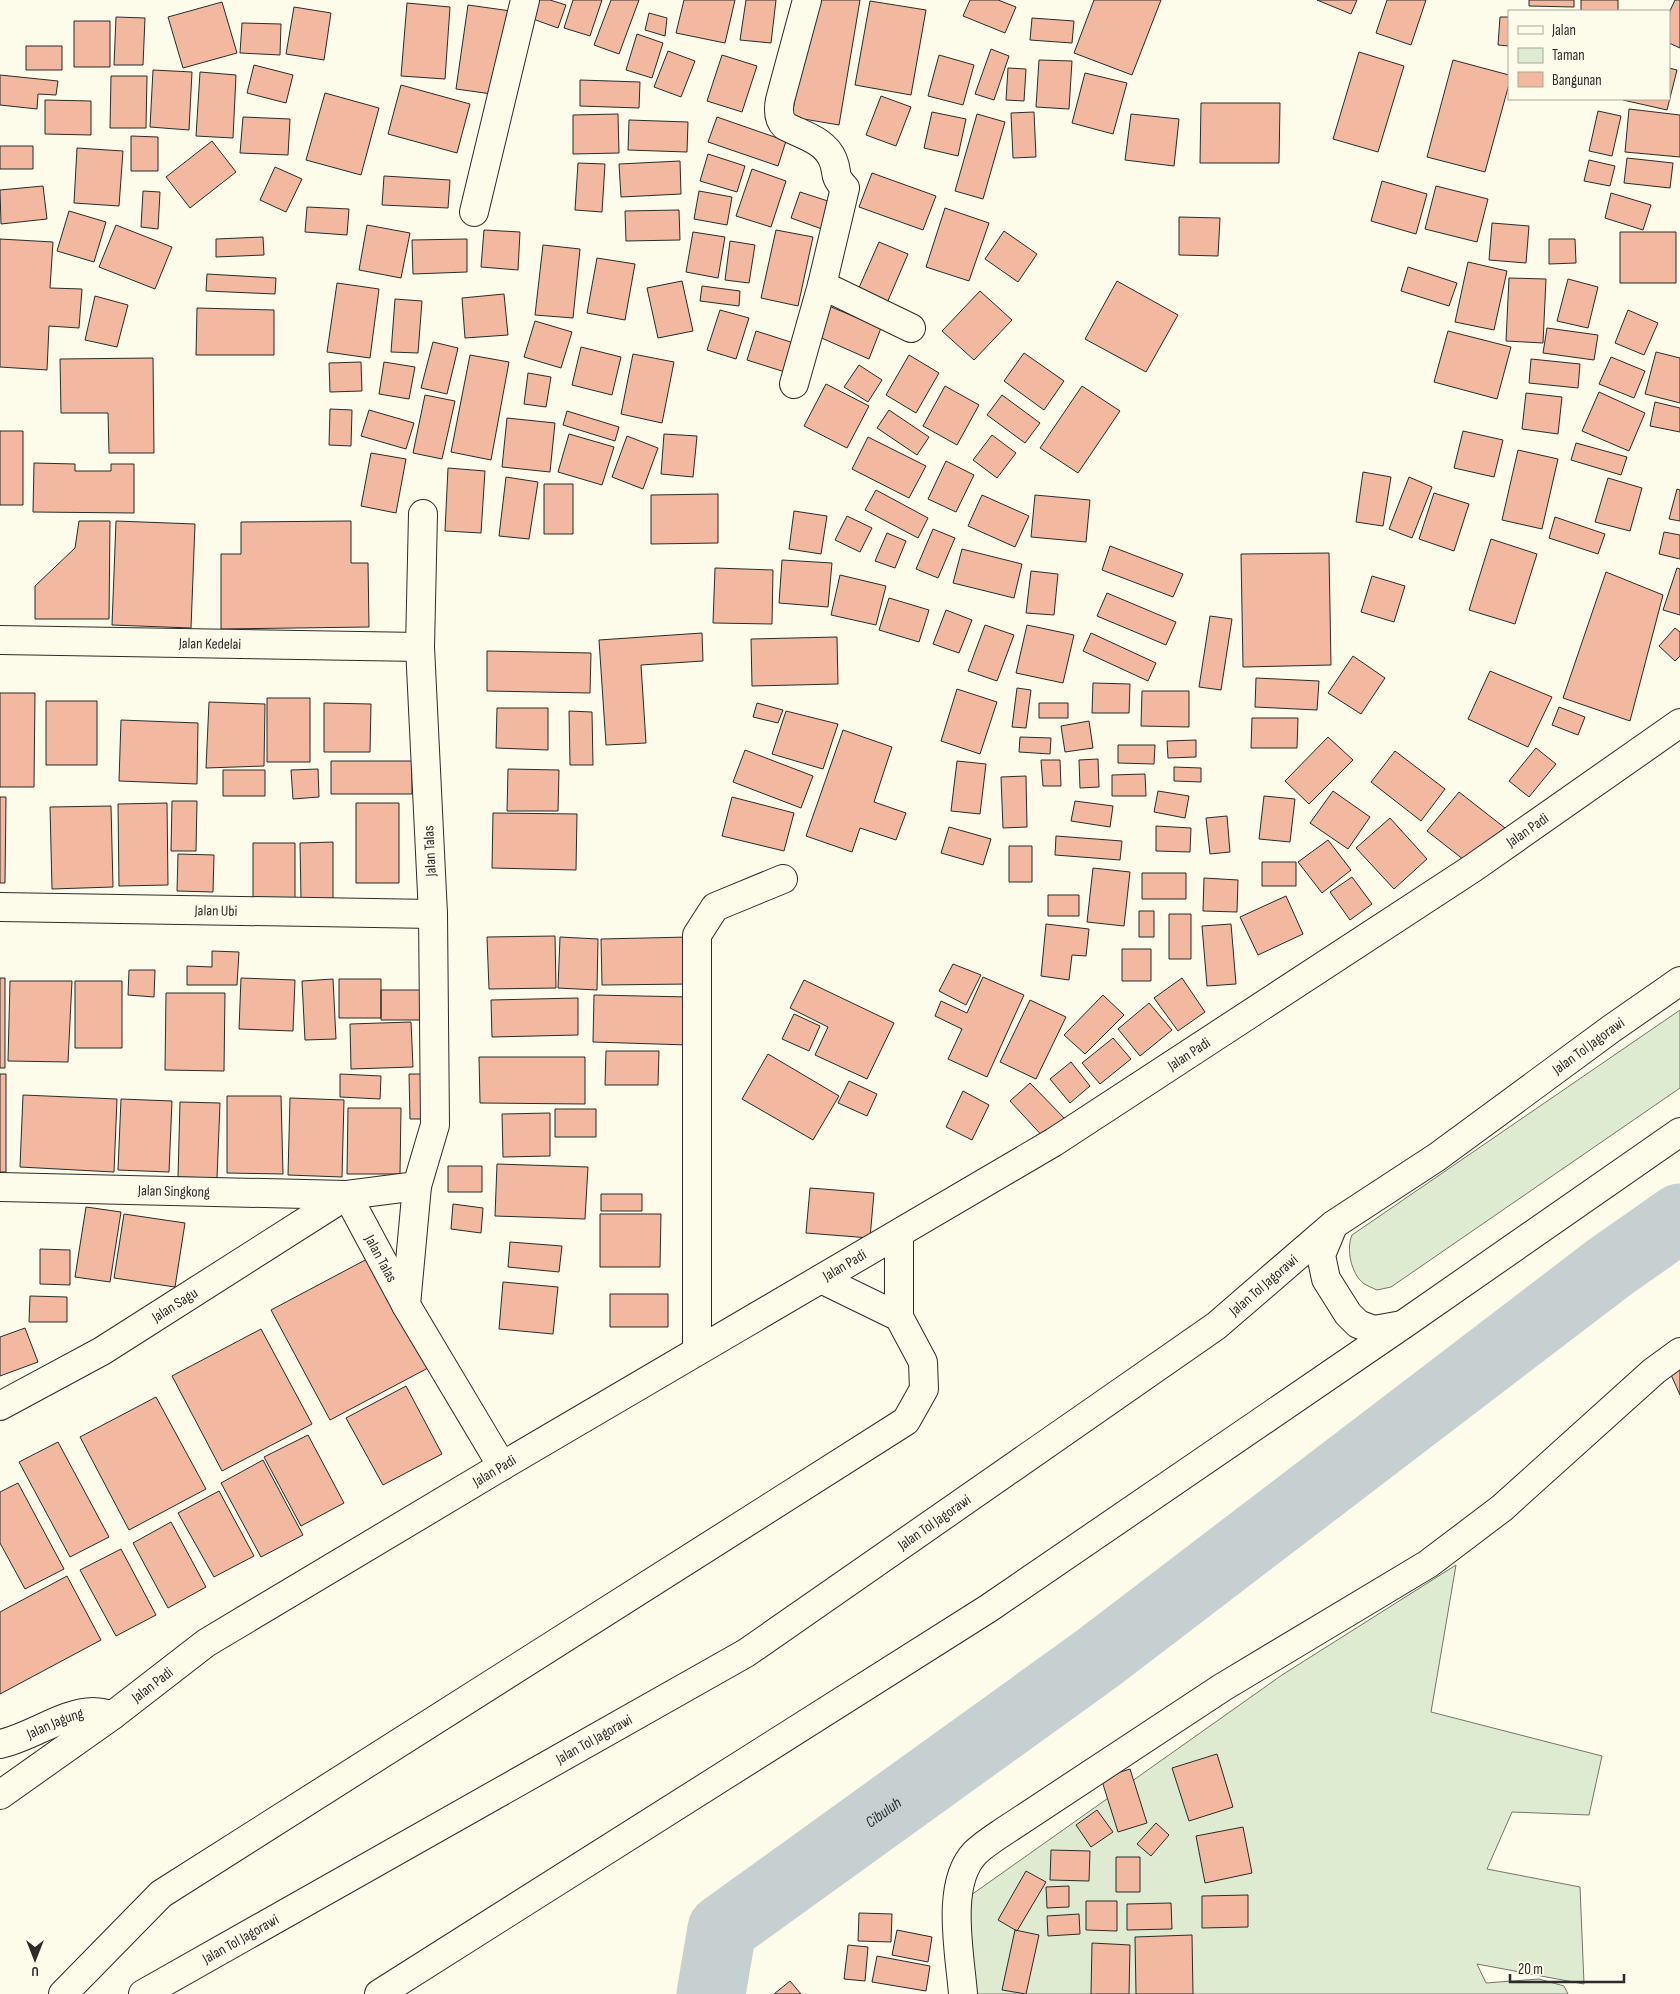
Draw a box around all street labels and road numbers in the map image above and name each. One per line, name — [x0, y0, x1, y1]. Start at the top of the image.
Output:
street label: Jalan Kedelai — [178, 633, 242, 654]
street label: Jalan Padi — [1502, 808, 1552, 852]
street label: Jalan Talas — [419, 825, 441, 878]
street label: Jalan Ubi — [193, 901, 238, 920]
street label: Jalan Tol Jagorawi — [1548, 1013, 1628, 1079]
street label: Jalan Padi — [1163, 1033, 1214, 1075]
street label: Jalan Singkong — [137, 1181, 210, 1201]
street label: Jalan Talas — [360, 1231, 401, 1285]
street label: Jalan Padi — [818, 1245, 870, 1286]
street label: Jalan Tol Jagorawi — [1224, 1250, 1302, 1321]
street label: Jalan Sagu — [147, 1283, 201, 1327]
street label: Jalan Padi — [468, 1450, 520, 1491]
street label: Jalan Tol Jagorawi — [893, 1490, 975, 1555]
street label: Jalan Padi — [127, 1663, 177, 1707]
street label: Jalan Jagung — [23, 1704, 85, 1744]
street label: Jalan Tol Jagorawi — [551, 1710, 636, 1769]
street label: Jalan Tol Jagorawi — [198, 1910, 282, 1969]

